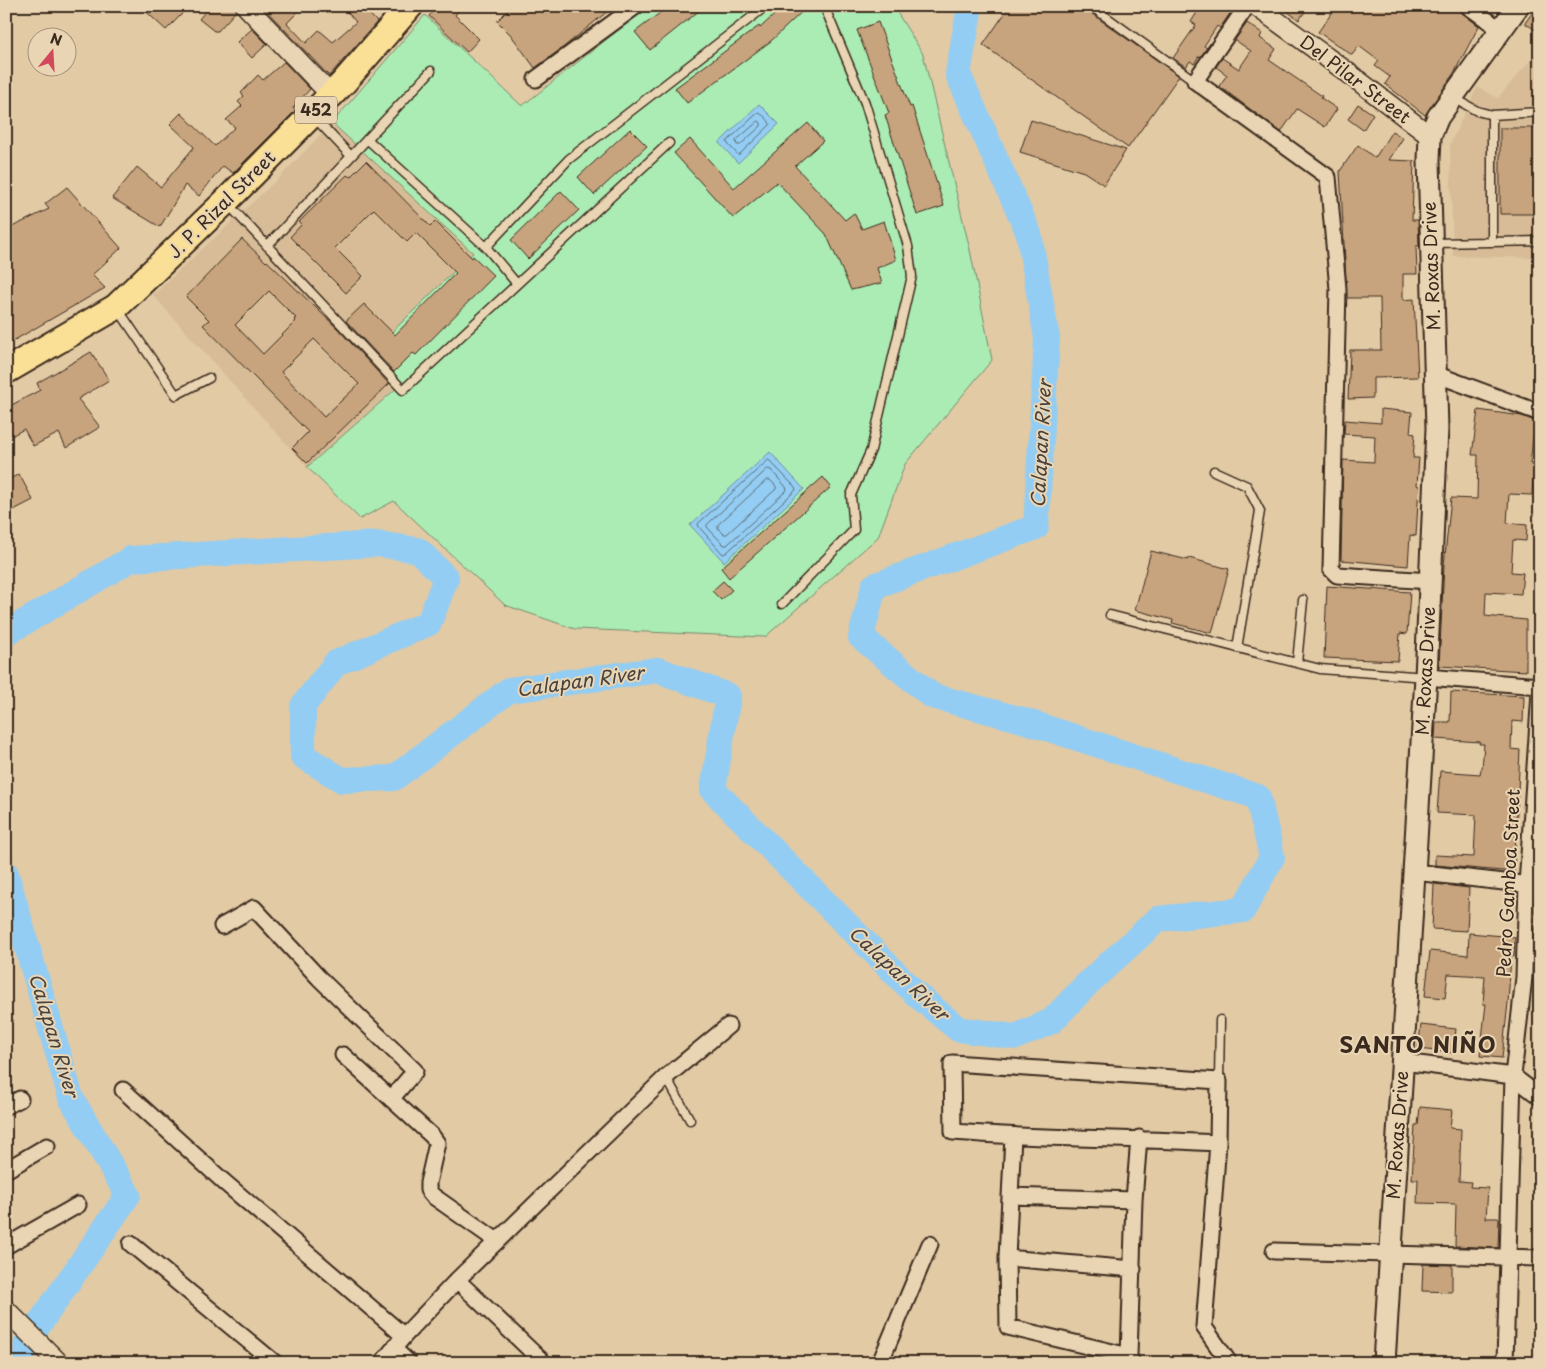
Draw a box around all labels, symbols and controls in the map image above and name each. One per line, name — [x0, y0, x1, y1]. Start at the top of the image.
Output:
text: N — [48, 27, 65, 51]
north arrow — [28, 28, 78, 78]
street label: Del Pilar Street — [1295, 28, 1417, 130]
road number: 452 — [295, 96, 337, 124]
street label: J. P. Rizal Street — [161, 144, 281, 264]
street label: M. Roxas Drive — [1415, 201, 1446, 331]
water label: Calapan River — [1023, 377, 1057, 509]
street label: M. Roxas Drive — [1408, 606, 1441, 736]
water label: Calapan River — [514, 657, 648, 703]
street label: Pedro Gamboa Street — [1489, 788, 1526, 978]
water label: Calapan River — [843, 918, 958, 1028]
water label: Calapan River — [23, 969, 88, 1102]
district label: SANTO NIÑO — [1339, 1027, 1497, 1060]
street label: M. Roxas Drive — [1379, 1070, 1414, 1200]

